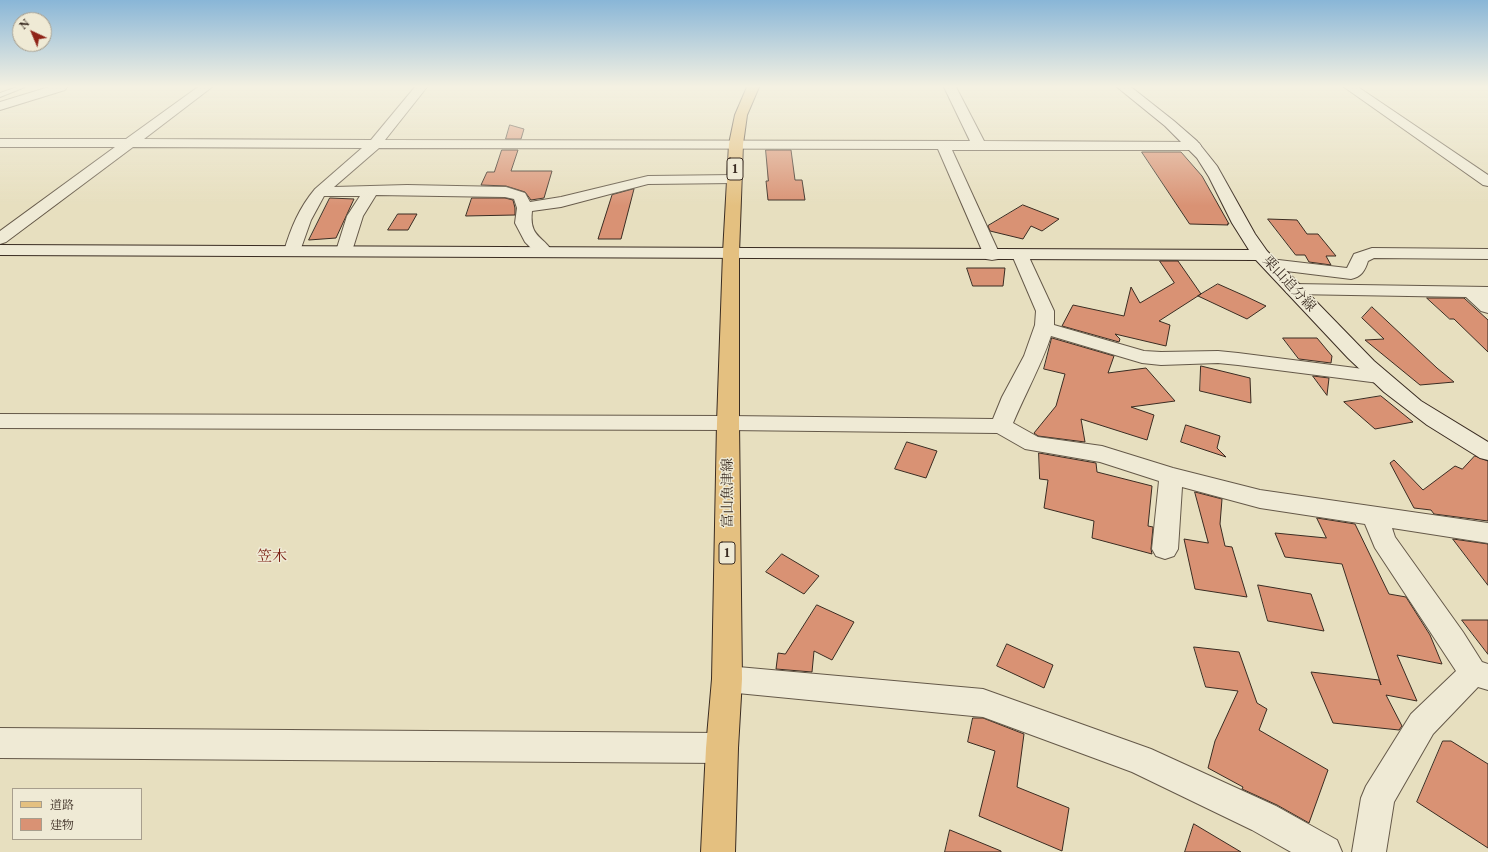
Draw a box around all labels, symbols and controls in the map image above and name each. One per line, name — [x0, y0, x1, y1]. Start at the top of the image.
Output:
north arrow — [12, 12, 52, 52]
text: N — [16, 16, 32, 32]
road number: 1 — [727, 158, 743, 180]
street label: 栗山追分線 — [1259, 253, 1319, 315]
street label: 富山魚津線 — [720, 458, 736, 528]
road number: 1 — [719, 542, 735, 564]
district label: 笠木 — [257, 548, 287, 566]
legend — [12, 788, 142, 840]
text: 道路 — [50, 797, 74, 813]
text: 建物 — [50, 817, 74, 833]

